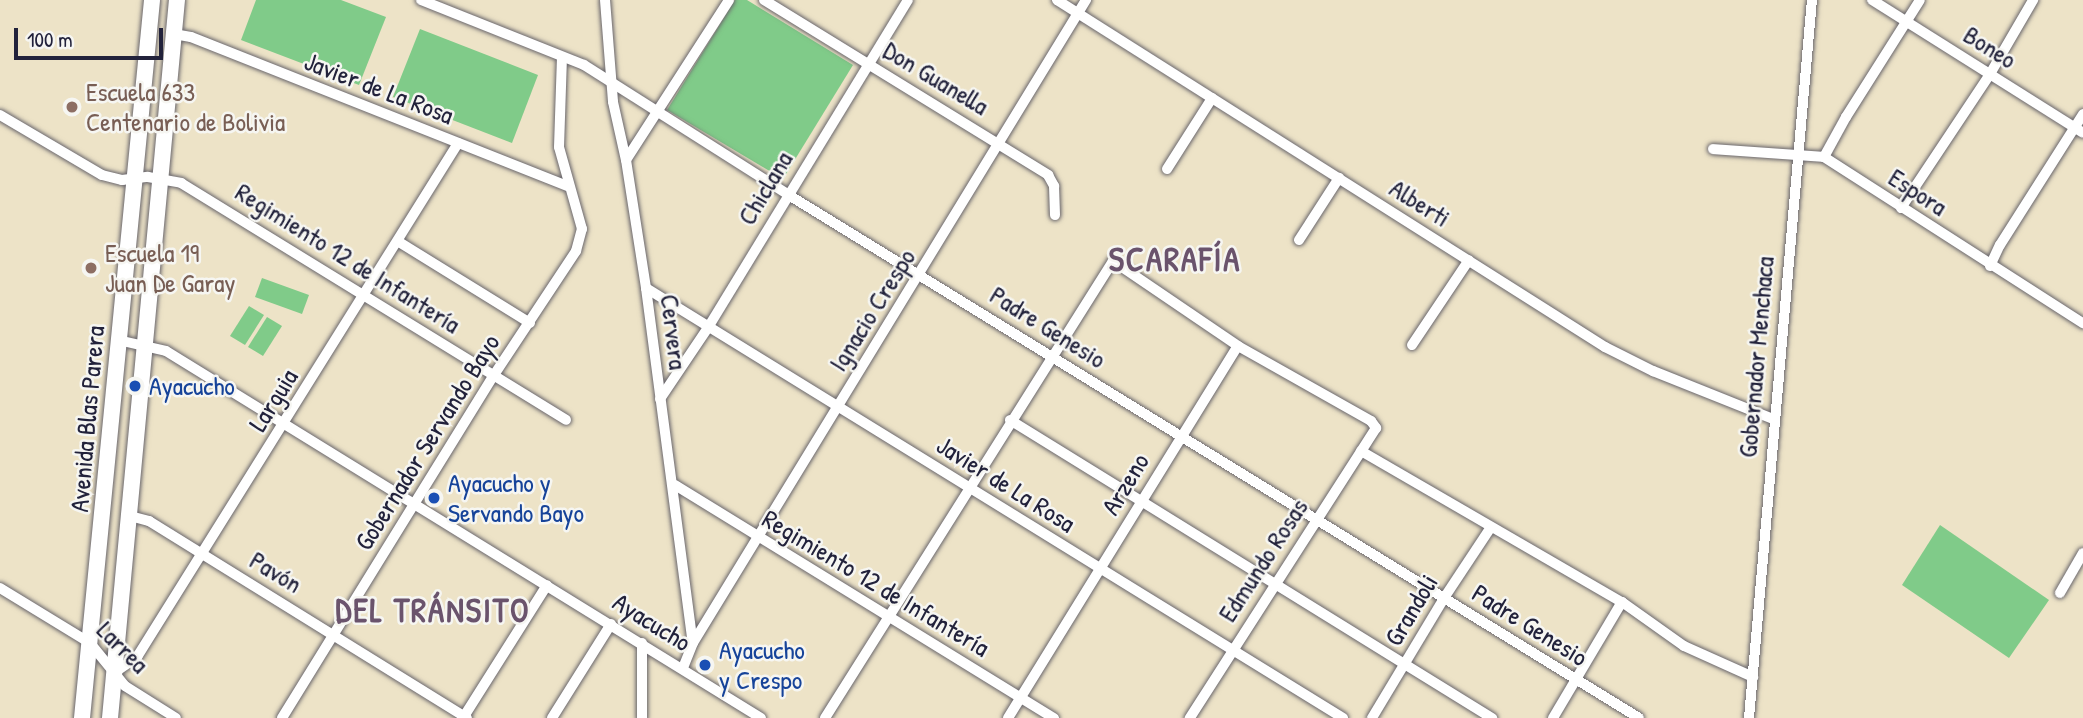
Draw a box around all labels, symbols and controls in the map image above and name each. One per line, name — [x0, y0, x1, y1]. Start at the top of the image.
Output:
scale bar — [18, 14, 166, 58]
street label: Boneo — [1958, 19, 2022, 75]
text: 100 m — [27, 25, 73, 54]
street label: Don Guanella — [878, 34, 994, 122]
street label: Javier de La Rosa — [300, 45, 458, 131]
place label: Escuela 633 Centenario de Bolivia — [86, 76, 285, 138]
marker: Escuela 633 Centenario de Bolivia — [64, 99, 80, 115]
street label: Chiclana — [731, 146, 799, 230]
street label: Espora — [1883, 162, 1953, 222]
street label: Alberti — [1384, 172, 1456, 234]
street label: Regimiento 12 de Infantería — [230, 176, 466, 340]
place label: Escuela 19 Juan De Garay — [105, 237, 235, 298]
district label: SCARAFÍA — [1110, 240, 1240, 280]
street label: Ignacio Crespo — [822, 243, 922, 377]
street label: Gobernador Menchaca — [1732, 255, 1780, 459]
marker: Escuela 19 Juan De Garay — [83, 260, 99, 276]
street label: Padre Genesio — [984, 279, 1112, 375]
street label: Cervera — [654, 293, 694, 371]
street label: Avenida Blas Parera — [63, 325, 111, 513]
street label: Gobernador Servando Bayo — [348, 328, 506, 556]
street label: Larguia — [242, 363, 304, 437]
place label: Ayacucho — [149, 370, 235, 402]
marker: Ayacucho — [127, 378, 143, 394]
street label: Javier de La Rosa — [931, 429, 1081, 539]
street label: Arzeno — [1095, 448, 1155, 520]
place label: Ayacucho y Servando Bayo — [448, 467, 584, 528]
marker: Ayacucho y Servando Bayo — [426, 490, 442, 506]
street label: Edmundo Rosas — [1212, 493, 1314, 627]
street label: Regimiento 12 de Infantería — [757, 503, 995, 663]
street label: Pavón — [244, 544, 308, 600]
street label: Grandoli — [1378, 569, 1444, 651]
street label: Padre Genesio — [1466, 577, 1594, 673]
street label: Ayacucho — [607, 586, 697, 658]
district label: DEL TRÁNSITO — [337, 591, 529, 631]
street label: Larrea — [91, 615, 155, 679]
place label: Ayacucho y Crespo — [719, 634, 805, 696]
marker: Ayacucho y Crespo — [697, 657, 713, 673]

